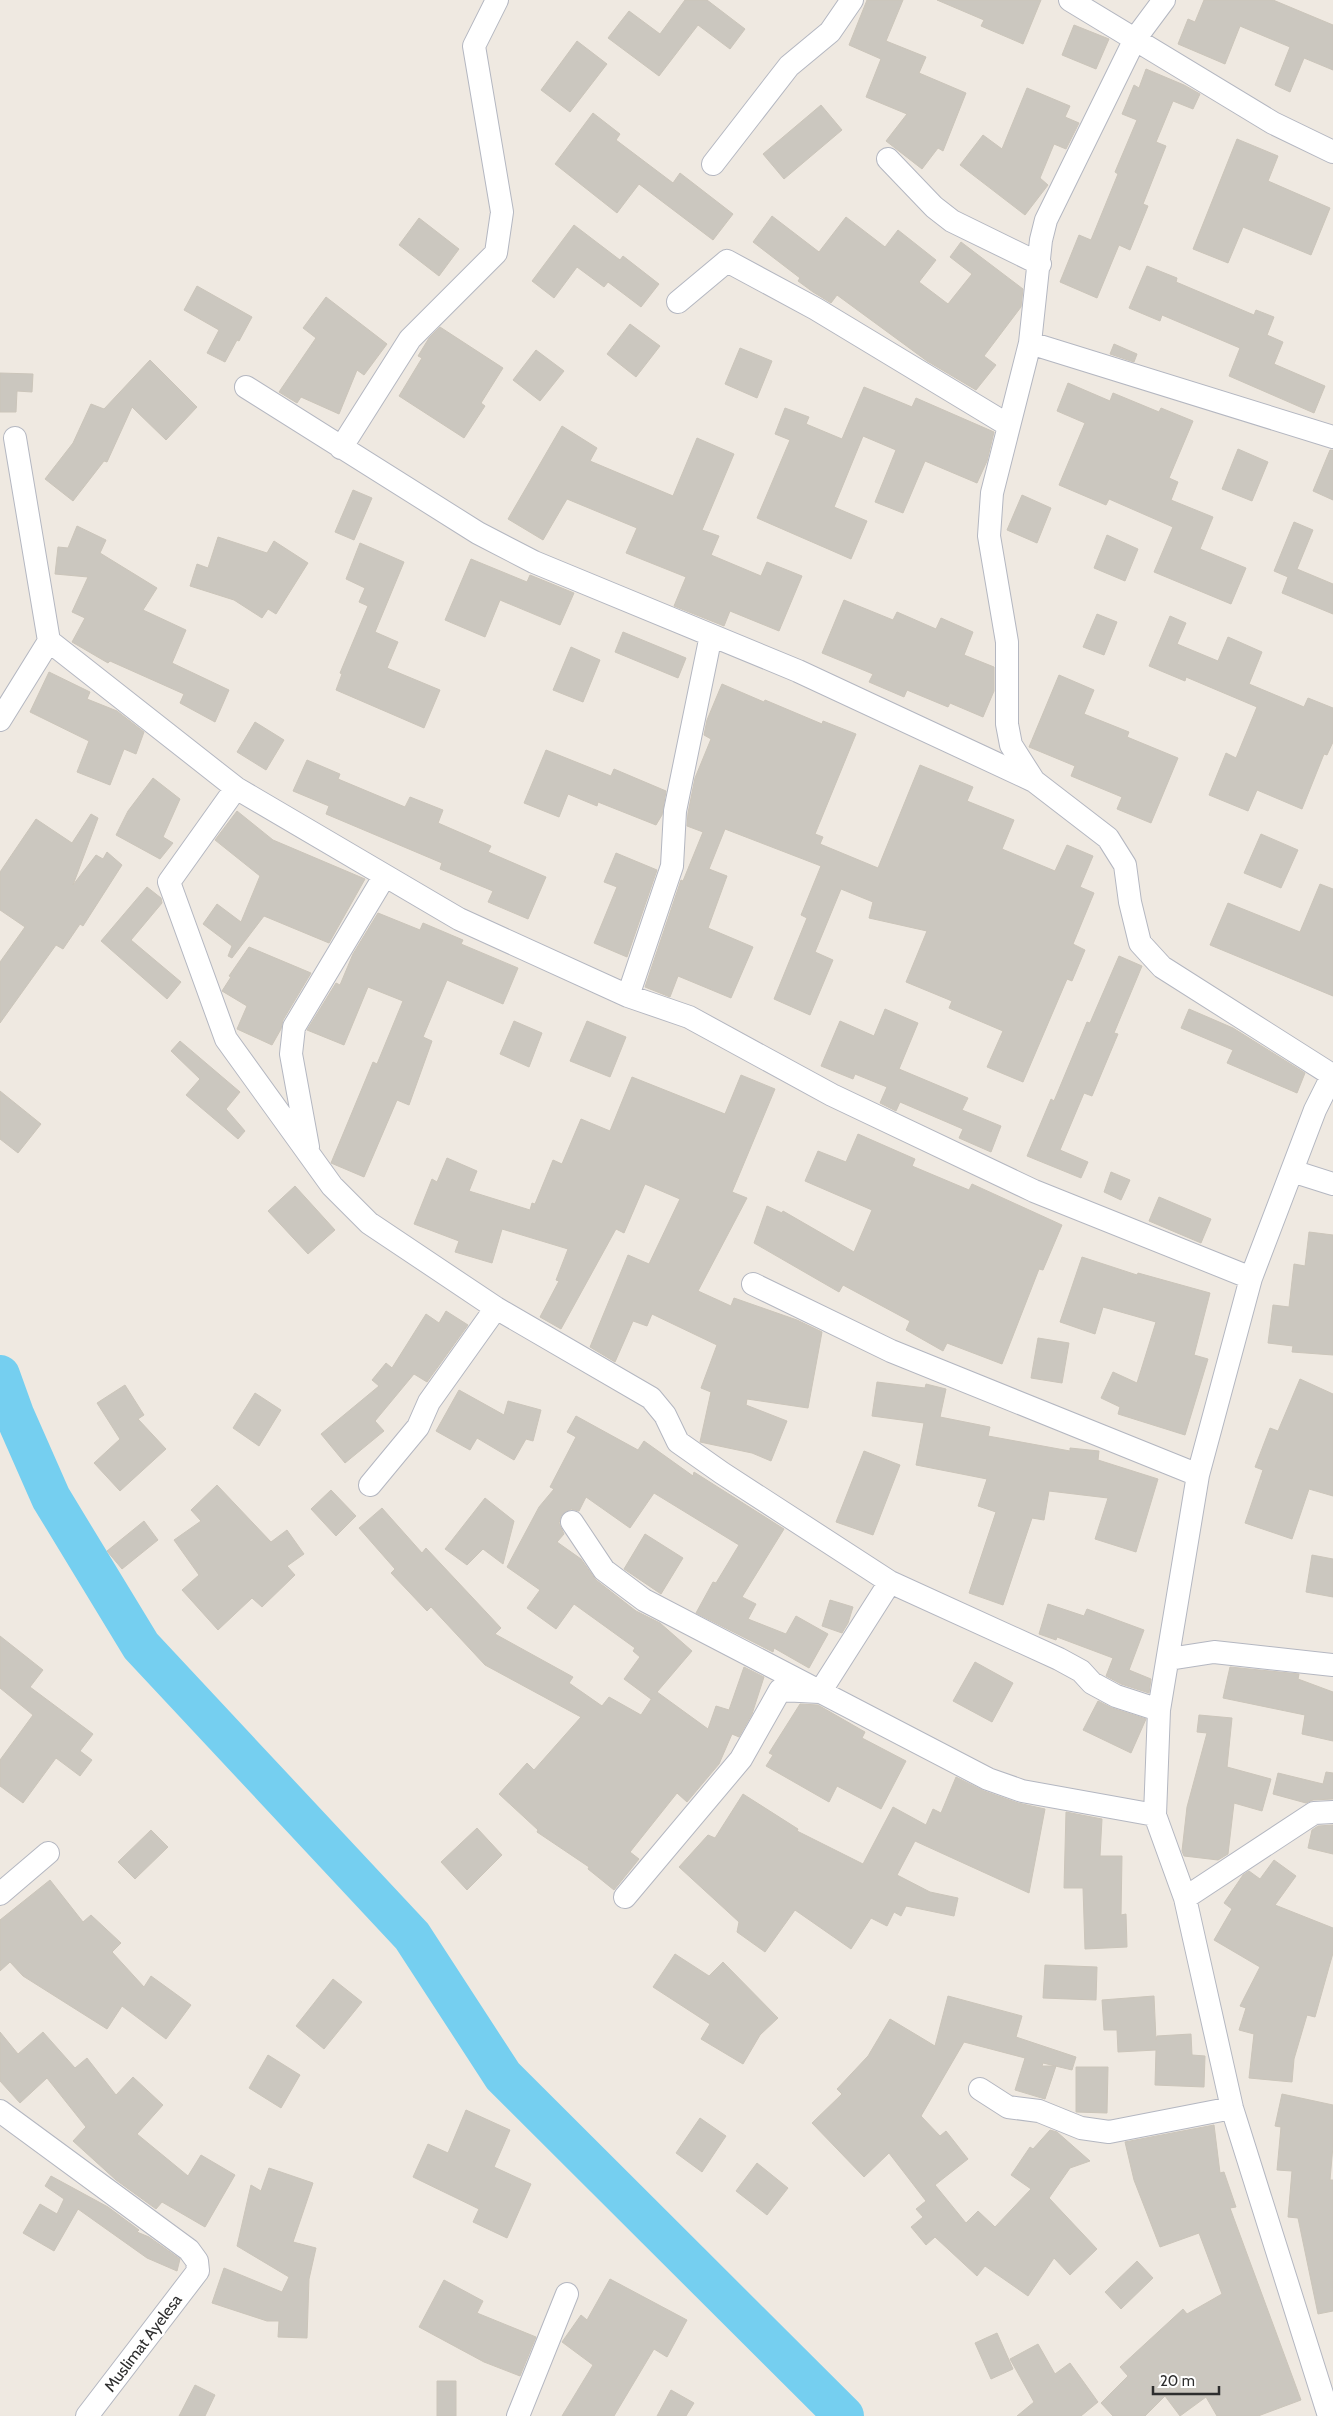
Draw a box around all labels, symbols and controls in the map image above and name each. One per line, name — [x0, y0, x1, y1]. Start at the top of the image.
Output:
street label: Muslimat Ayelesa — [100, 2290, 186, 2395]
scale bar — [1153, 2364, 1219, 2396]
text: 20 m — [1160, 2372, 1195, 2390]

